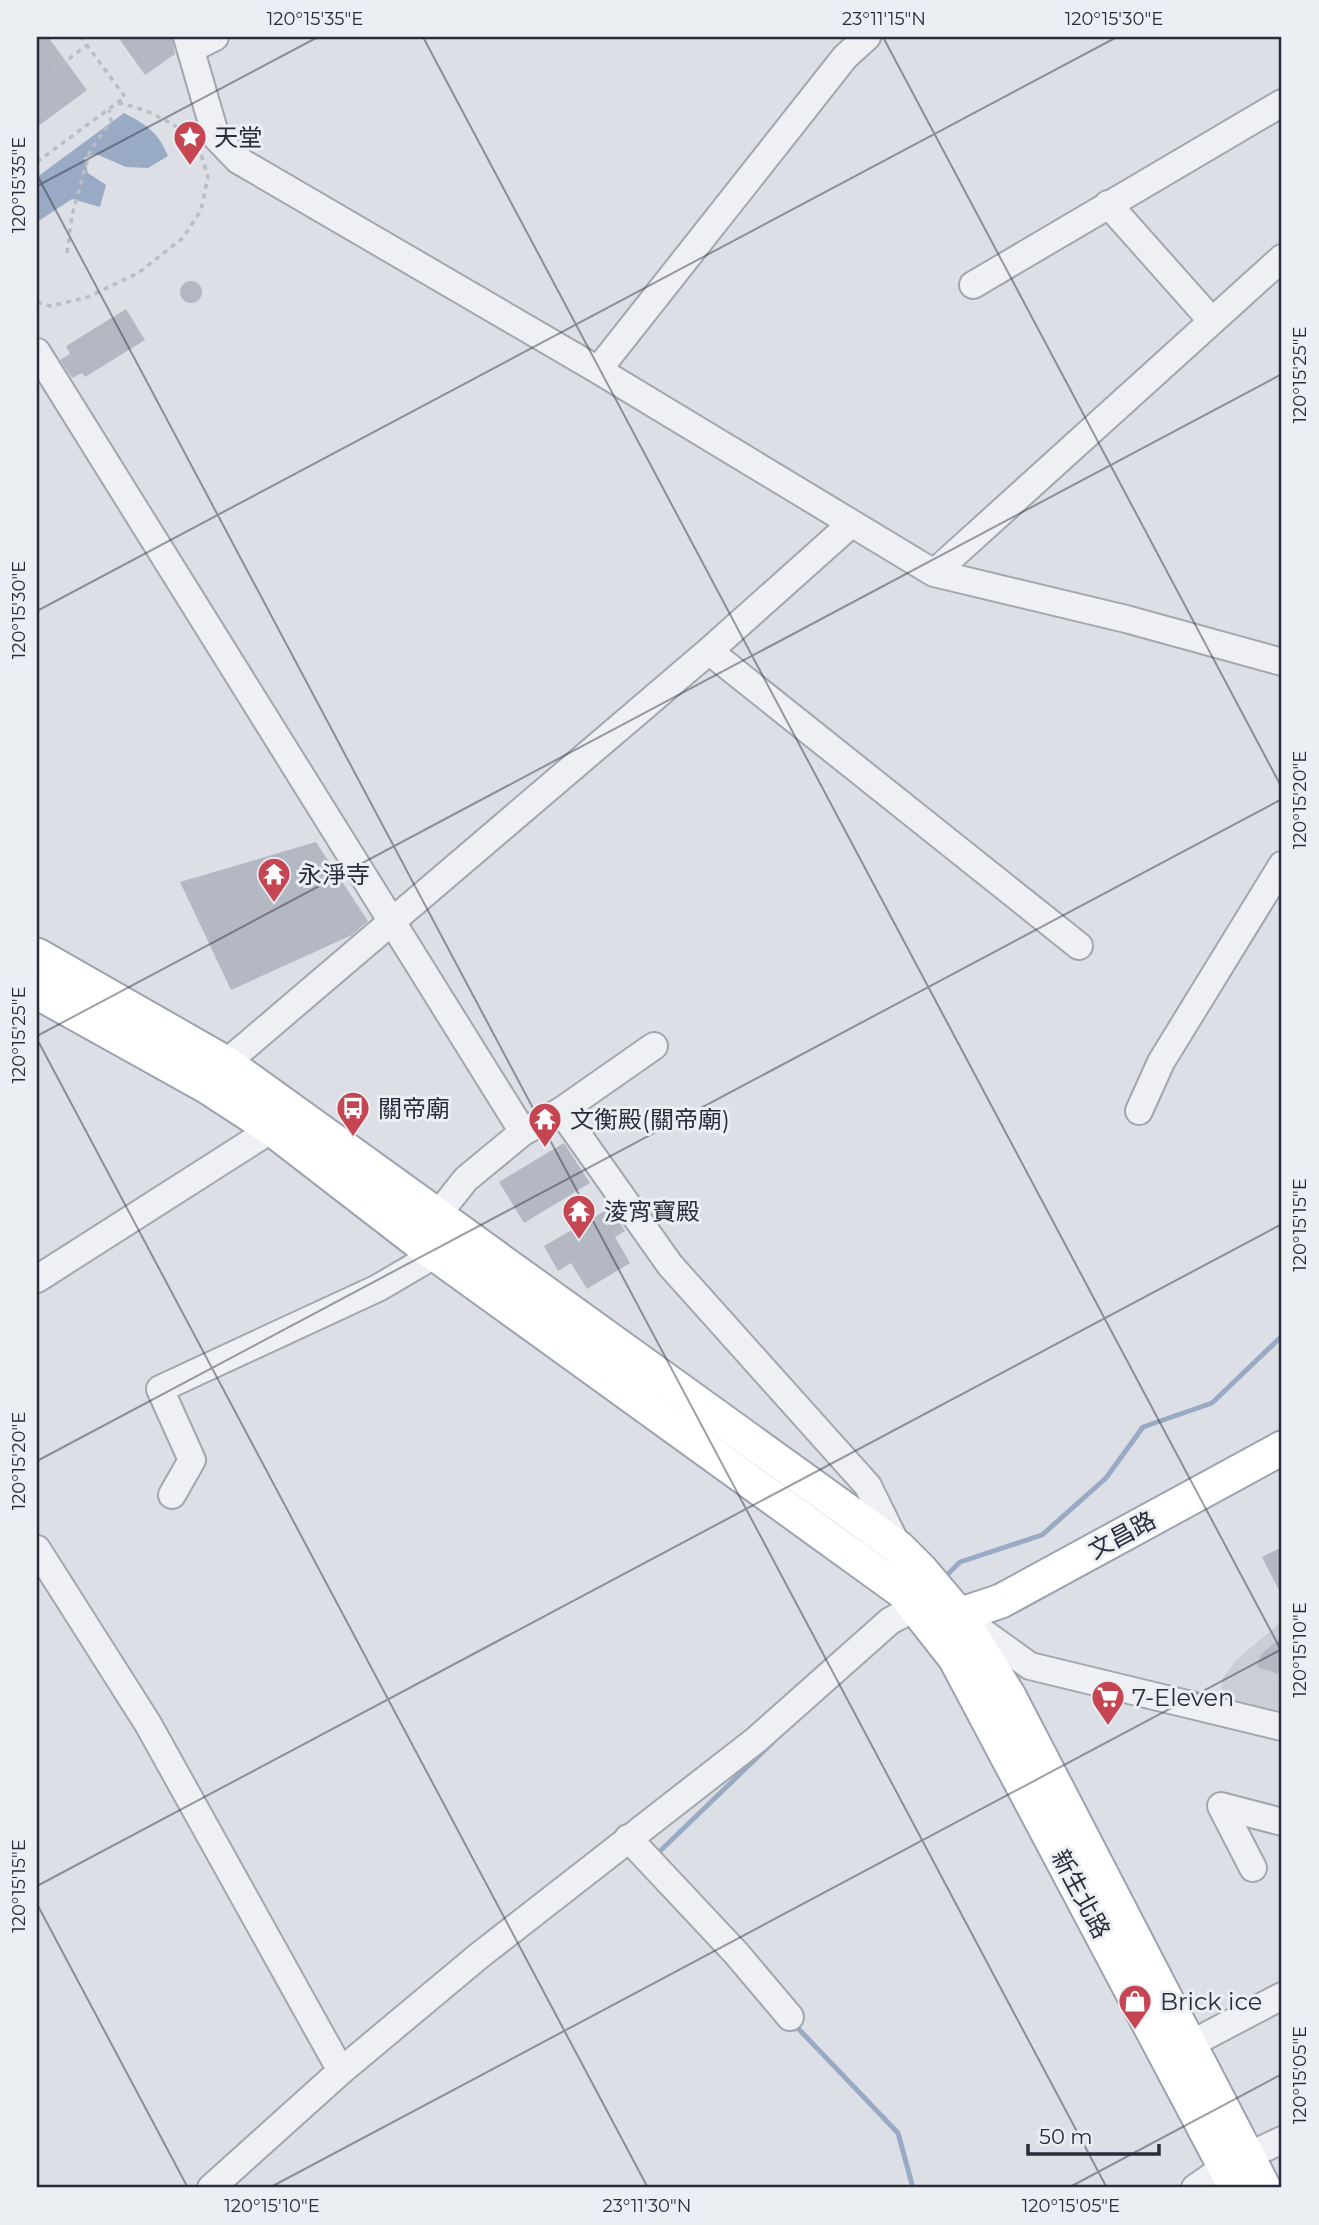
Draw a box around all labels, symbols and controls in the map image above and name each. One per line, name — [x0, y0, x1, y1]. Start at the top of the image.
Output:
text: 120°15'35"E — [267, 8, 363, 30]
text: 23°11'15"N — [842, 8, 926, 30]
text: 120°15'30"E — [1065, 8, 1163, 30]
place icon: 天堂 — [171, 118, 209, 167]
place label: 天堂 — [214, 123, 262, 152]
text: 120°15'35"E — [8, 137, 30, 233]
text: 120°15'25"E — [1289, 327, 1311, 423]
text: 120°15'30"E — [8, 561, 30, 659]
text: 120°15'20"E — [1289, 751, 1311, 849]
temple icon: 永淨寺 — [255, 855, 293, 904]
place label: 永淨寺 — [298, 860, 370, 889]
text: 120°15'25"E — [8, 987, 30, 1083]
bus stop icon: 關帝廟 — [334, 1089, 372, 1138]
place label: 關帝廟 — [378, 1094, 450, 1123]
temple icon: 文衡殿(關帝廟) — [526, 1100, 564, 1149]
place label: 文衡殿(關帝廟) — [570, 1105, 730, 1134]
text: 120°15'15"E — [1289, 1178, 1311, 1272]
temple icon: 淩宵寶殿 — [560, 1192, 598, 1241]
place label: 淩宵寶殿 — [604, 1197, 700, 1226]
text: 120°15'20"E — [8, 1412, 30, 1510]
street label: 文昌路 — [1083, 1505, 1161, 1565]
text: 120°15'10"E — [1289, 1602, 1311, 1698]
supermarket icon: 7-Eleven — [1089, 1678, 1127, 1727]
place label: 7-Eleven — [1132, 1683, 1234, 1712]
text: 120°15'15"E — [8, 1839, 30, 1933]
street label: 新生北路 — [1046, 1845, 1116, 1943]
shop icon: Brick ice — [1116, 1982, 1154, 2031]
place label: Brick ice — [1160, 1987, 1262, 2016]
text: 120°15'05"E — [1289, 2026, 1311, 2124]
scale bar — [1028, 2113, 1160, 2157]
text: 50 m — [1039, 2124, 1093, 2149]
text: 120°15'10"E — [224, 2195, 320, 2217]
text: 23°11'30"N — [603, 2195, 691, 2217]
text: 120°15'05"E — [1022, 2195, 1120, 2217]

